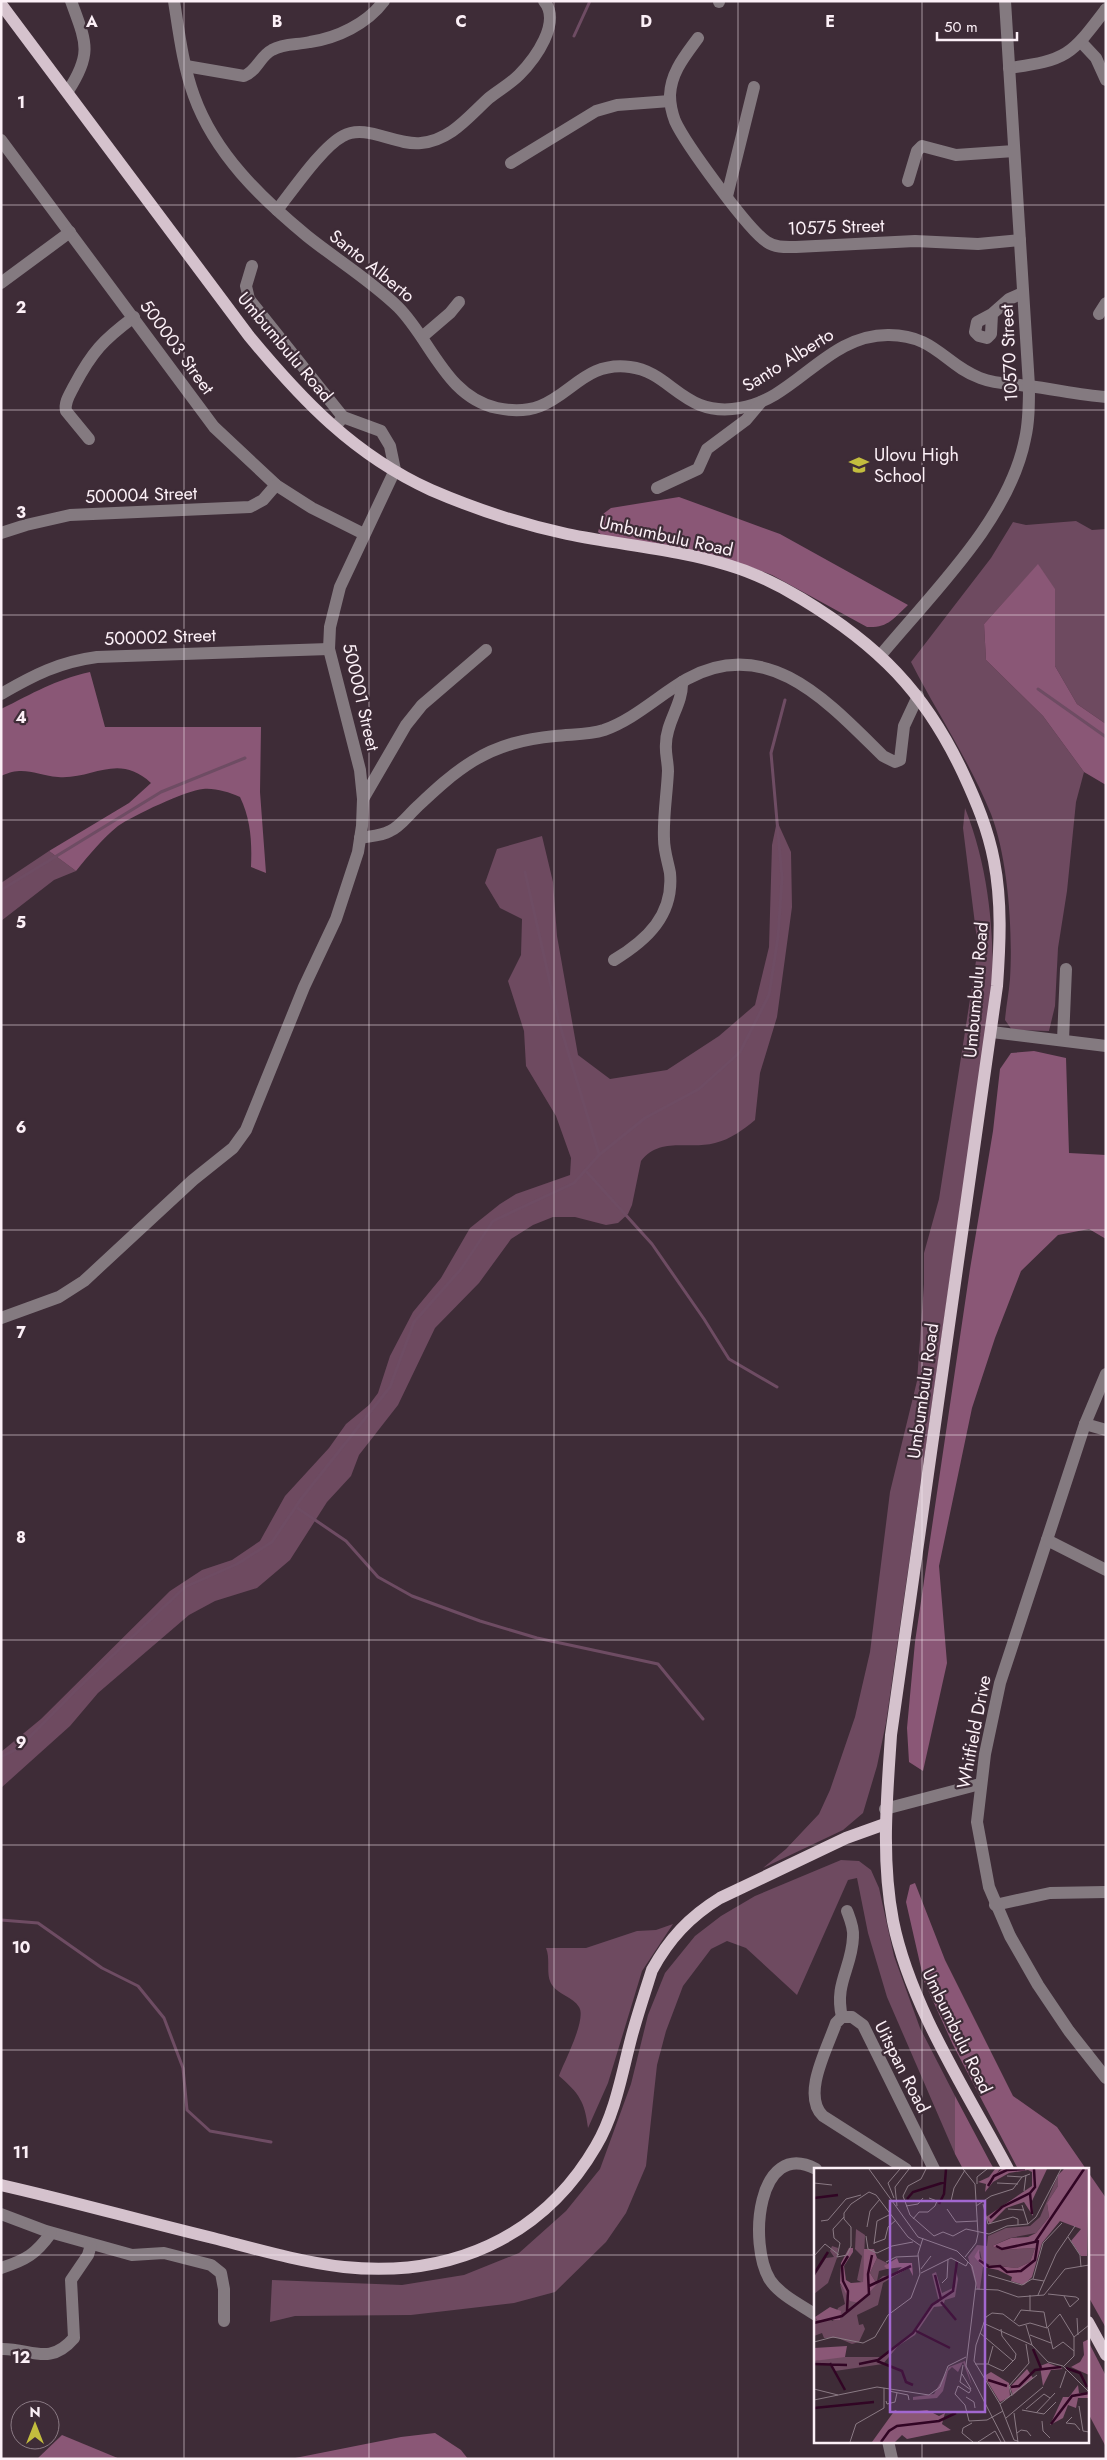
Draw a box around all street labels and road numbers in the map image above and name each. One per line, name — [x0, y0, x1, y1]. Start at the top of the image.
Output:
street label: 10575 Street — [787, 212, 886, 242]
street label: Santo Alberto — [324, 223, 420, 309]
street label: Umbumbulu Road — [231, 286, 339, 408]
street label: 500003 Street — [134, 294, 221, 400]
street label: 10570 Street — [993, 303, 1025, 402]
street label: Santo Alberto — [737, 321, 839, 398]
street label: 500004 Street — [84, 480, 198, 510]
street label: Umbumbulu Road — [596, 509, 736, 563]
street label: 500002 Street — [104, 622, 217, 652]
street label: 500001 Street — [336, 641, 386, 754]
street label: Umbumbulu Road — [957, 921, 995, 1059]
street label: Umbumbulu Road — [901, 1322, 945, 1460]
street label: Whitfield Drive — [950, 1673, 998, 1791]
street label: Umbumbulu Road — [915, 1964, 999, 2098]
street label: Uitspan Road — [868, 2016, 936, 2118]

